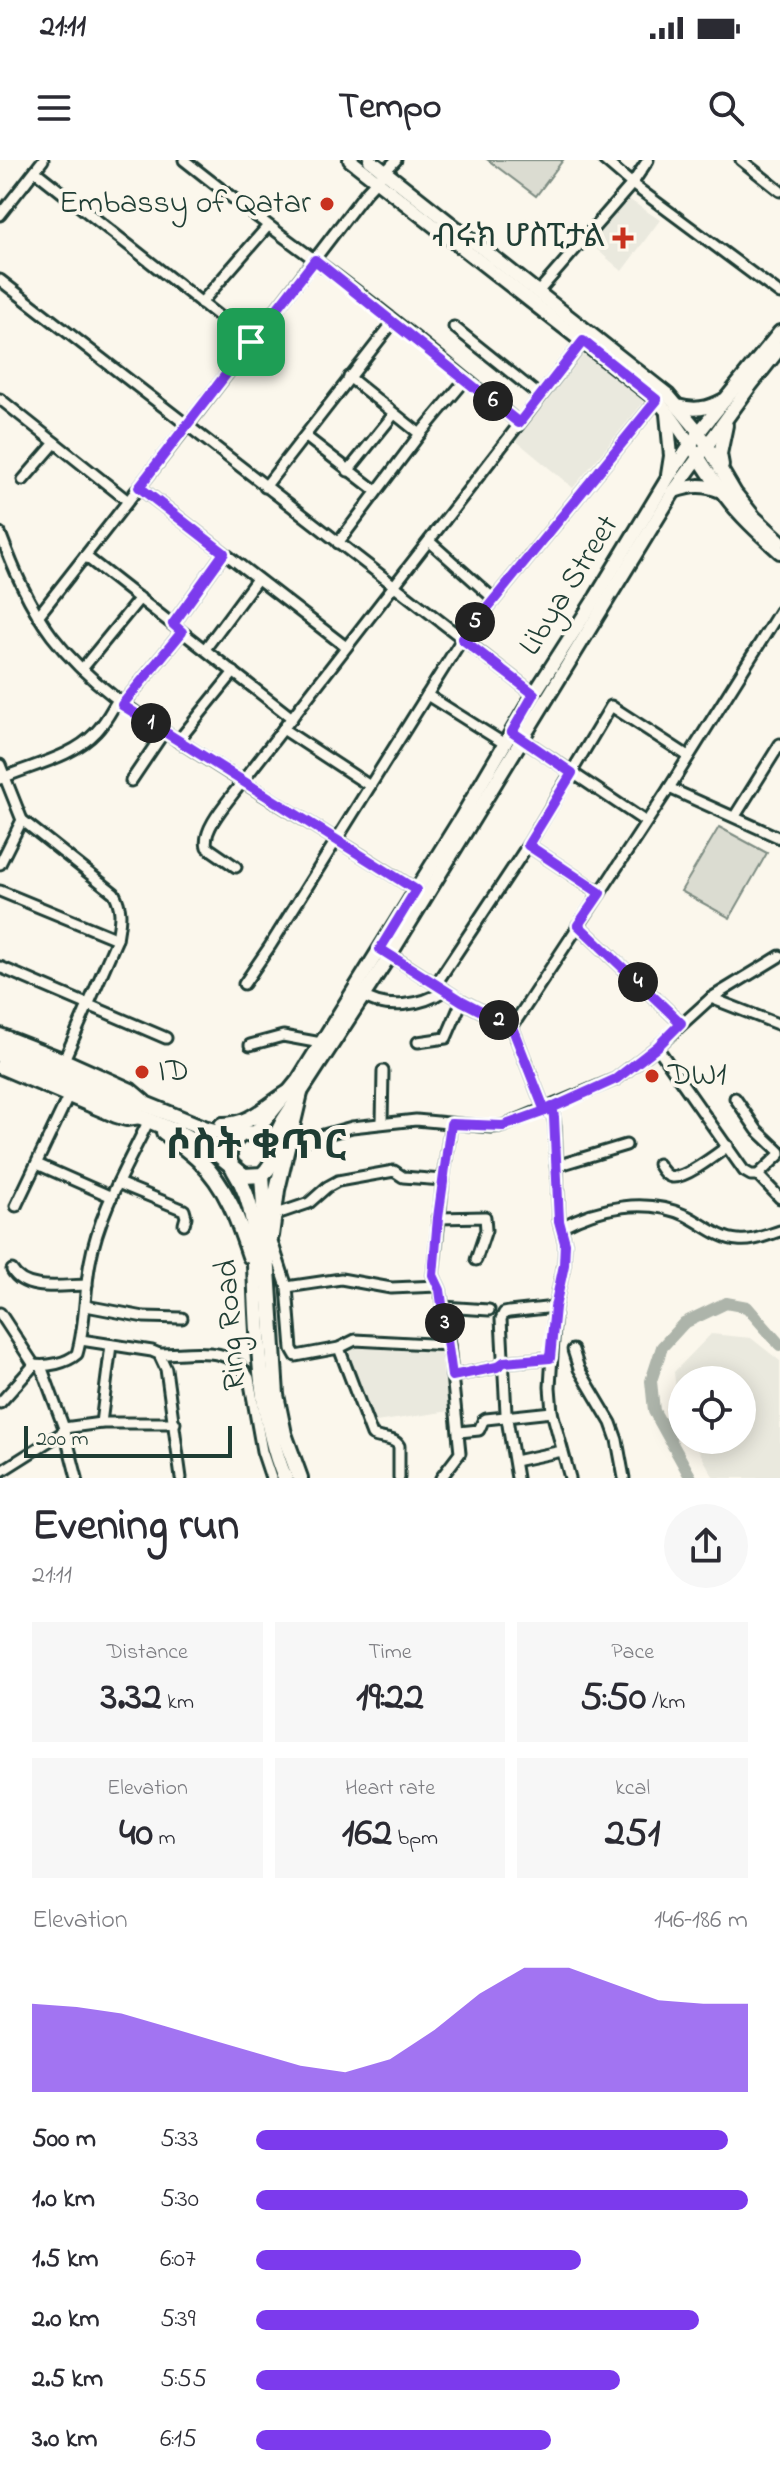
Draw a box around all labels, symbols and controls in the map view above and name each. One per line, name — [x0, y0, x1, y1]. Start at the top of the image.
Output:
text: 21:11 — [40, 6, 86, 50]
text: Tempo — [339, 82, 442, 135]
icon: menu — [32, 86, 76, 130]
icon: search — [704, 86, 748, 130]
place label: Embassy of Qatar — [59, 181, 311, 228]
marker: Embassy of Qatar — [318, 195, 336, 213]
place label: ብሩክ ሆስፒታል — [432, 215, 605, 262]
marker: ብሩክ ሆስፒታል — [612, 227, 634, 249]
pin — [217, 308, 285, 376]
icon: arrive — [229, 320, 273, 364]
pin: 6 — [473, 381, 513, 421]
text: 6 — [488, 385, 498, 417]
street label: Libya Street — [508, 506, 632, 666]
pin: 5 — [455, 602, 495, 642]
text: 5 — [469, 606, 481, 638]
pin: 1 — [131, 703, 171, 743]
text: 1 — [148, 707, 155, 739]
pin: 4 — [618, 962, 658, 1002]
text: 4 — [633, 966, 643, 998]
pin: 2 — [479, 1000, 519, 1040]
text: 2 — [494, 1004, 504, 1036]
place label: ID — [158, 1049, 189, 1096]
place label: DW1 — [667, 1053, 726, 1100]
marker: ID — [133, 1063, 151, 1081]
marker: DW1 — [643, 1067, 661, 1085]
district label: ሶስት ቁጥር — [166, 1119, 346, 1178]
street label: Ring Road — [204, 1258, 260, 1392]
pin: 3 — [425, 1303, 465, 1343]
text: 3 — [440, 1307, 450, 1339]
map controls — [668, 1366, 756, 1454]
button: locate — [668, 1366, 756, 1454]
scale bar — [24, 1422, 232, 1458]
text: 200 m — [36, 1424, 89, 1456]
text: Evening run — [32, 1495, 239, 1559]
button: share — [664, 1504, 748, 1588]
text: 21:11 — [32, 1557, 72, 1595]
text: Distance — [107, 1637, 188, 1669]
text: Time — [368, 1637, 412, 1669]
text: Pace — [611, 1637, 654, 1669]
text: 3.32 — [101, 1669, 162, 1728]
text: 19:22 — [356, 1669, 424, 1728]
text: 5:50 — [580, 1669, 646, 1728]
text: km — [162, 1687, 194, 1719]
text: /km — [646, 1687, 685, 1719]
text: Elevation — [107, 1773, 188, 1805]
text: Heart rate — [345, 1773, 435, 1805]
text: kcal — [615, 1773, 650, 1805]
text: 40 — [119, 1805, 153, 1864]
text: 162 — [342, 1805, 392, 1864]
text: 251 — [605, 1805, 660, 1864]
text: m — [153, 1823, 176, 1855]
text: bpm — [392, 1823, 438, 1855]
text: Elevation — [32, 1902, 128, 1940]
text: 146–186 m — [654, 1902, 748, 1940]
text: 500 m — [32, 2121, 96, 2159]
text: 5:33 — [160, 2121, 199, 2159]
text: 1.0 km — [32, 2181, 95, 2219]
text: 5:30 — [160, 2181, 199, 2219]
text: 1.5 km — [32, 2241, 99, 2279]
text: 6:07 — [160, 2241, 196, 2279]
text: 2.0 km — [32, 2301, 100, 2339]
text: 5:39 — [160, 2301, 196, 2339]
text: 2.5 km — [32, 2361, 103, 2399]
text: 5:55 — [160, 2361, 207, 2399]
text: 3.0 km — [32, 2421, 97, 2459]
text: 6:15 — [160, 2421, 197, 2459]

